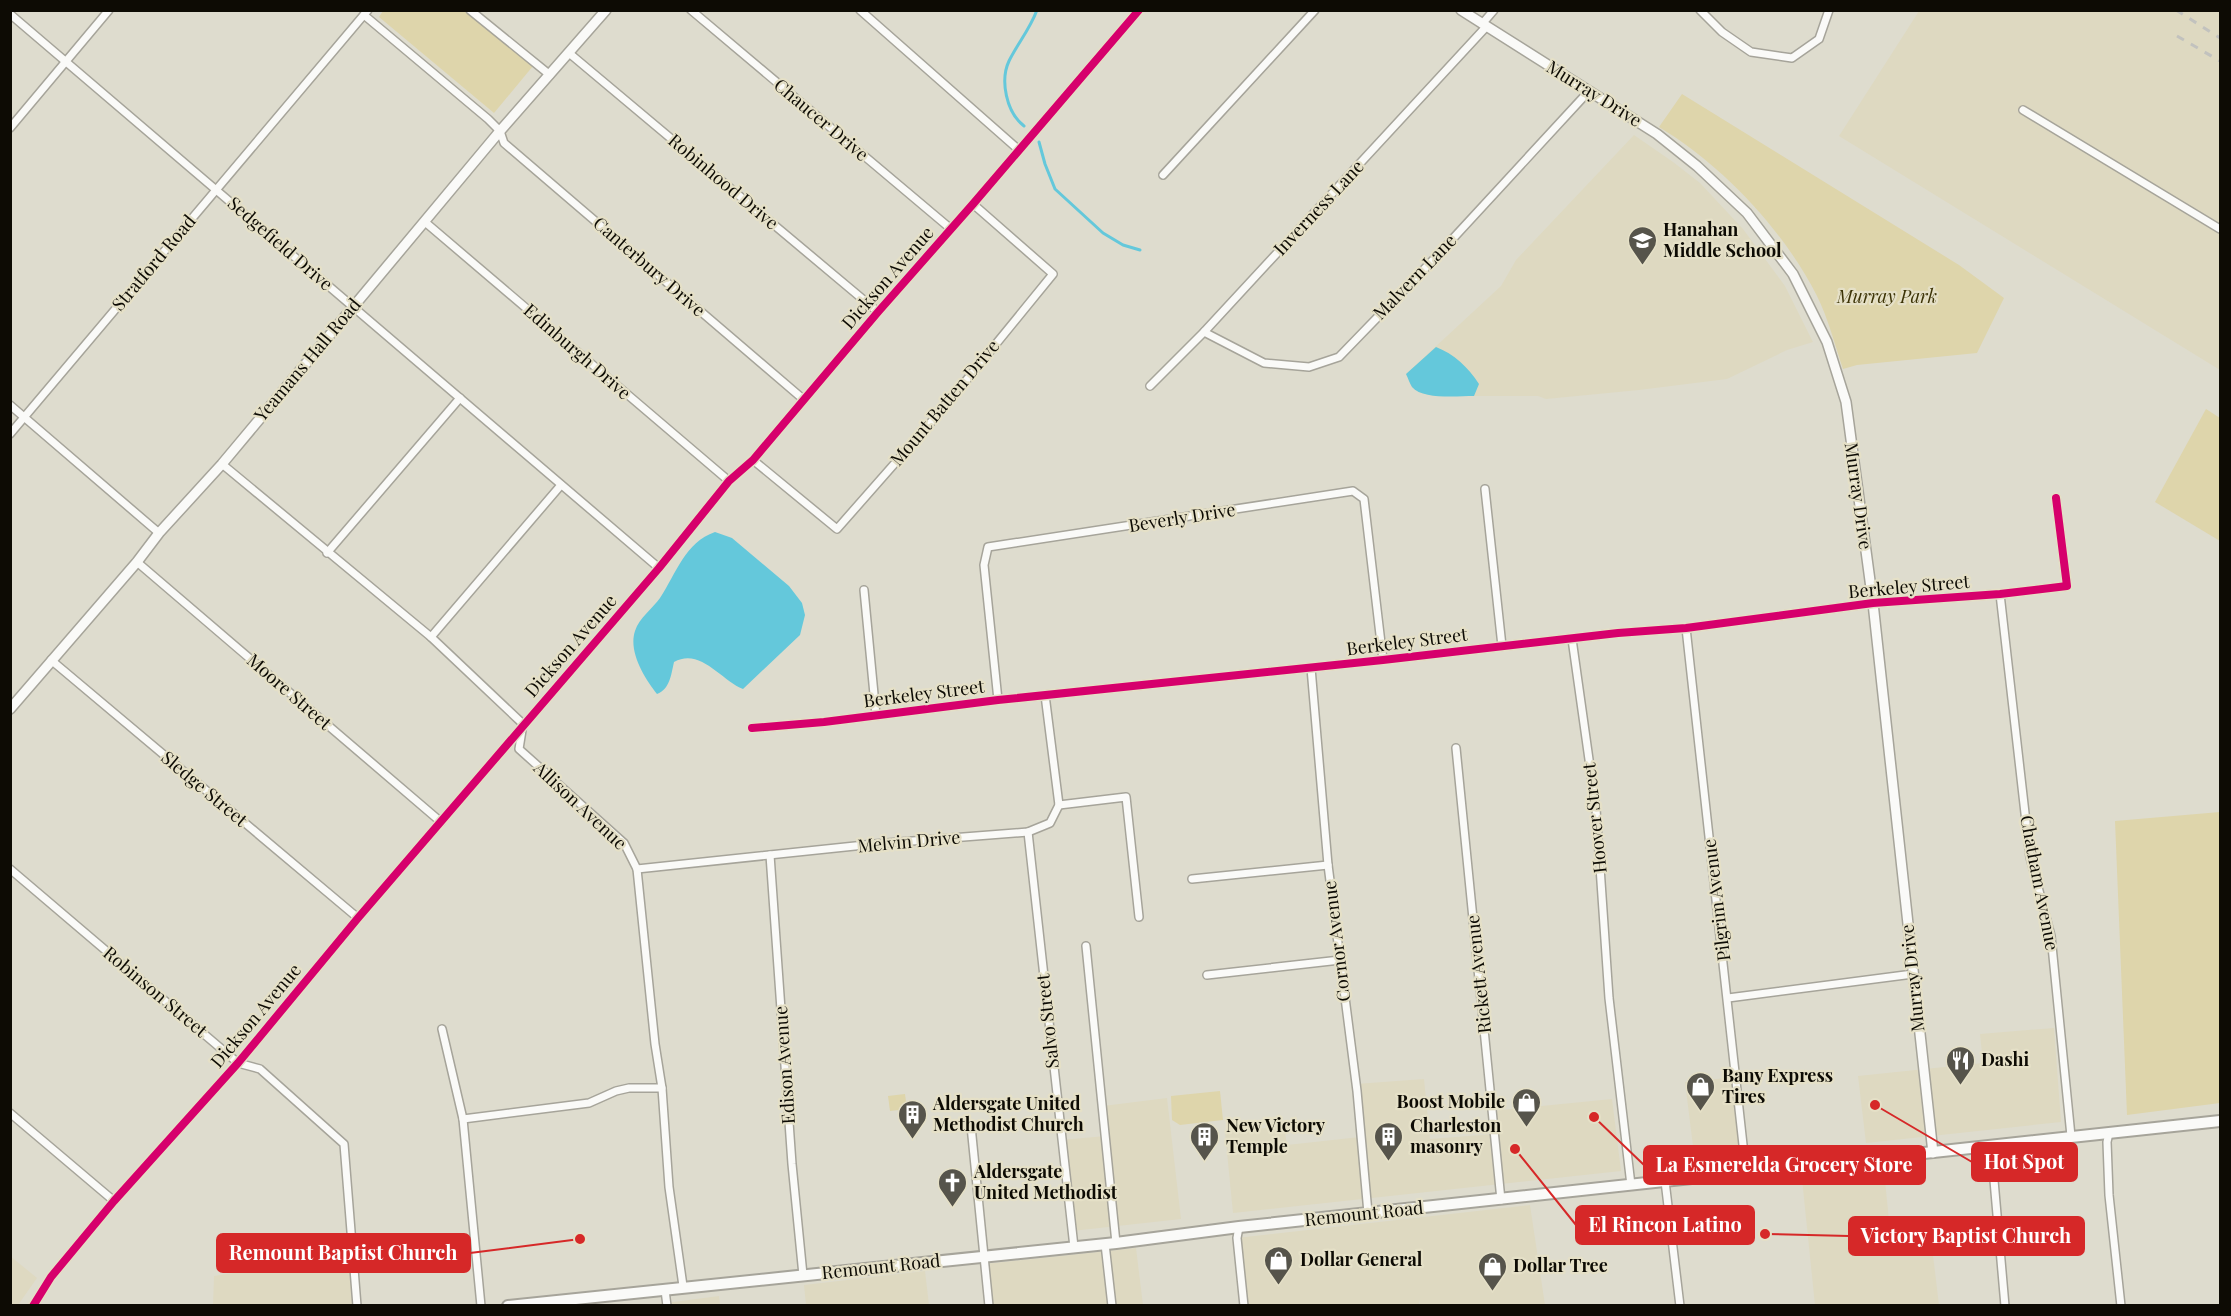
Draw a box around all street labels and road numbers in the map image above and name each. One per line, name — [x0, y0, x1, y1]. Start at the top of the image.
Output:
street label: Murray Drive — [1542, 54, 1647, 132]
street label: Chaucer Drive — [769, 73, 874, 166]
street label: Robinhood Drive — [663, 128, 784, 234]
street label: Inverness Lane — [1268, 154, 1369, 260]
street label: Sedgefield Drive — [223, 191, 338, 296]
street label: Stratford Road — [106, 209, 201, 315]
street label: Canterbury Drive — [589, 211, 711, 322]
street label: Dickson Avenue — [836, 221, 939, 334]
street label: Malvern Lane — [1367, 228, 1461, 324]
street label: Yeamans Hall Road — [248, 292, 366, 427]
street label: Edinburgh Drive — [519, 298, 636, 404]
street label: Mount Batten Drive — [884, 334, 1004, 470]
street label: Murray Drive — [1840, 441, 1878, 551]
street label: Beverly Drive — [1127, 497, 1237, 537]
street label: Berkeley Street — [1847, 569, 1971, 603]
street label: Dickson Avenue — [519, 589, 622, 702]
street label: Berkeley Street — [1345, 622, 1469, 660]
street label: Moore Street — [242, 648, 337, 735]
street label: Berkeley Street — [862, 674, 986, 712]
street label: Sledge Street — [157, 745, 253, 832]
street label: Allison Avenue — [528, 755, 632, 855]
street label: Hoover Street — [1576, 761, 1612, 875]
street label: Chatham Avenue — [2015, 813, 2065, 952]
street label: Melvin Drive — [857, 825, 961, 857]
street label: Pilgrim Avenue — [1697, 838, 1735, 963]
street label: Cornor Avenue — [1317, 879, 1355, 1003]
street label: Rickett Avenue — [1460, 914, 1496, 1035]
street label: Murray Drive — [1894, 923, 1930, 1033]
street label: Robinson Street — [98, 941, 213, 1042]
street label: Dickson Avenue — [205, 958, 306, 1072]
street label: Salvo Street — [1030, 972, 1064, 1070]
street label: Edison Avenue — [768, 1005, 800, 1125]
street label: Remount Road — [1303, 1195, 1425, 1231]
street label: Remount Road — [820, 1248, 942, 1284]

